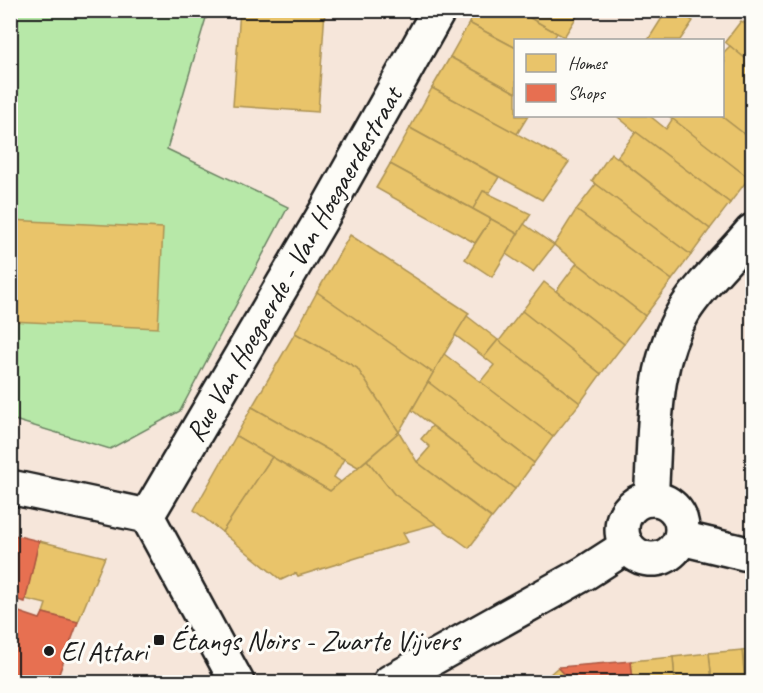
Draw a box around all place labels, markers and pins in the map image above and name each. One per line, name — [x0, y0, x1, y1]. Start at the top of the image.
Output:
place label: Étangs Noirs - Zwarte Vijvers — [171, 623, 461, 658]
marker: Étangs Noirs - Zwarte Vijvers — [152, 633, 166, 647]
place label: El Attari — [61, 634, 151, 669]
marker: El Attari — [42, 644, 56, 658]

